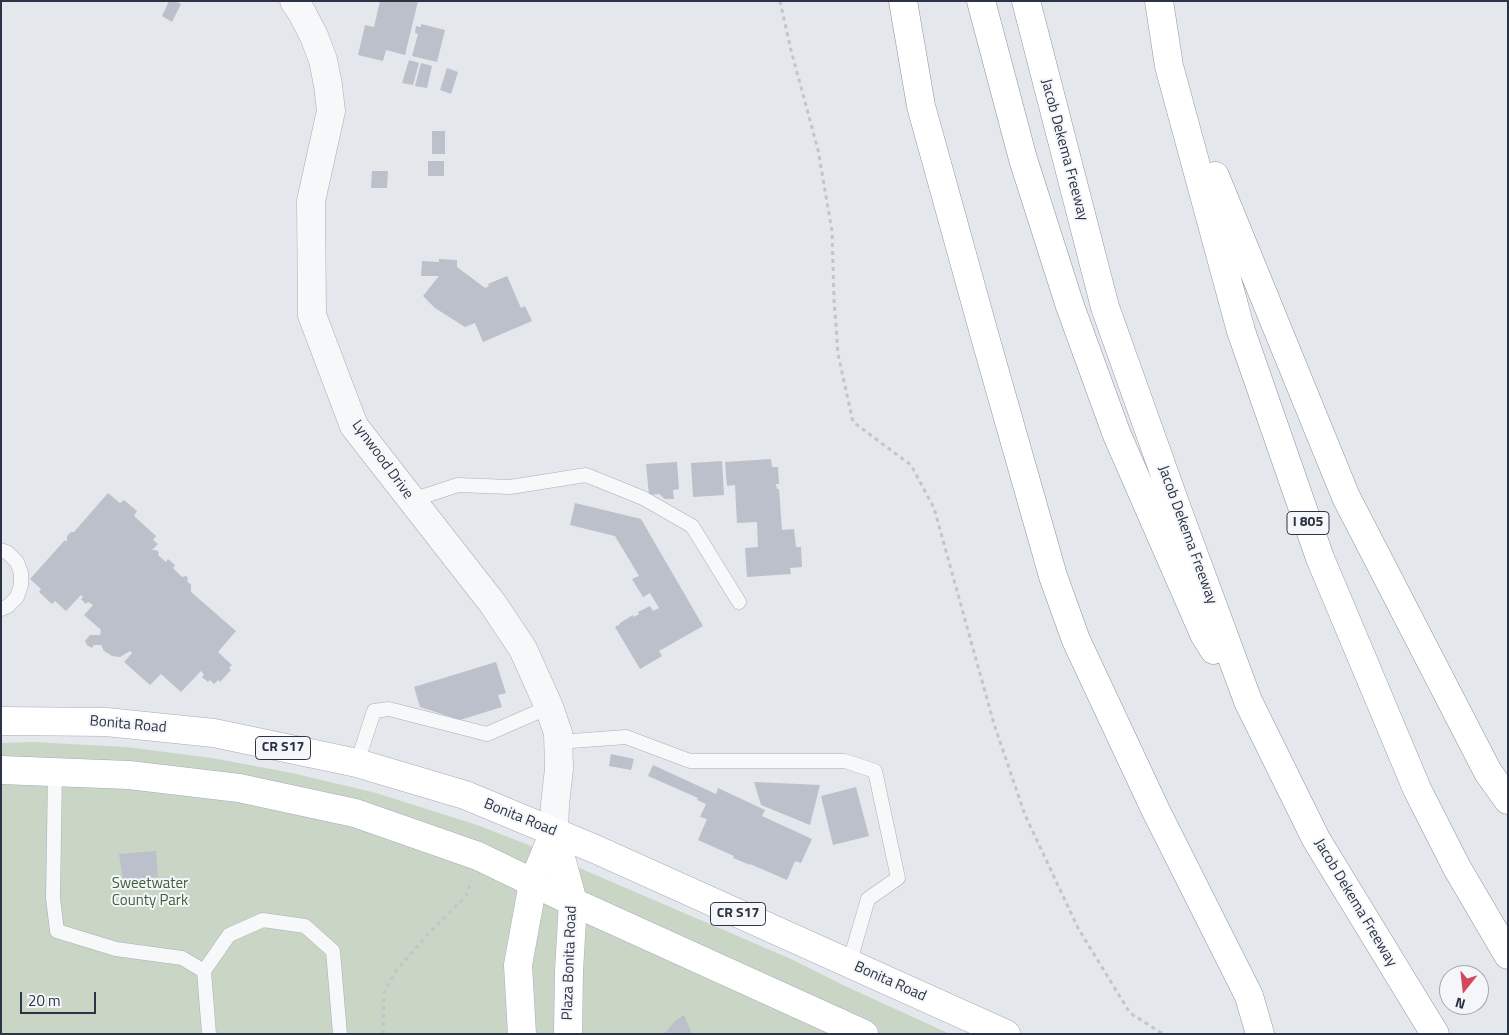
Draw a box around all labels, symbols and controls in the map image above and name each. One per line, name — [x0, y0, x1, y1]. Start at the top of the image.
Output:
street label: Jacob Dekema Freeway — [1036, 77, 1092, 223]
street label: Lynwood Drive — [347, 417, 417, 503]
street label: Jacob Dekema Freeway — [1154, 463, 1220, 607]
road number: I 805 — [1287, 512, 1329, 534]
street label: Bonita Road — [89, 713, 167, 737]
road number: CR S17 — [256, 736, 310, 760]
street label: Bonita Road — [481, 795, 559, 841]
street label: Jacob Dekema Freeway — [1310, 836, 1400, 970]
park label: Sweetwater County Park — [112, 875, 188, 910]
road number: CR S17 — [710, 902, 766, 926]
street label: Plaza Bonita Road — [559, 905, 581, 1021]
street label: Bonita Road — [851, 958, 929, 1006]
north arrow — [1439, 965, 1489, 1015]
scale bar — [22, 982, 99, 1014]
text: 20 m — [28, 989, 61, 1012]
text: N — [1452, 993, 1468, 1015]

